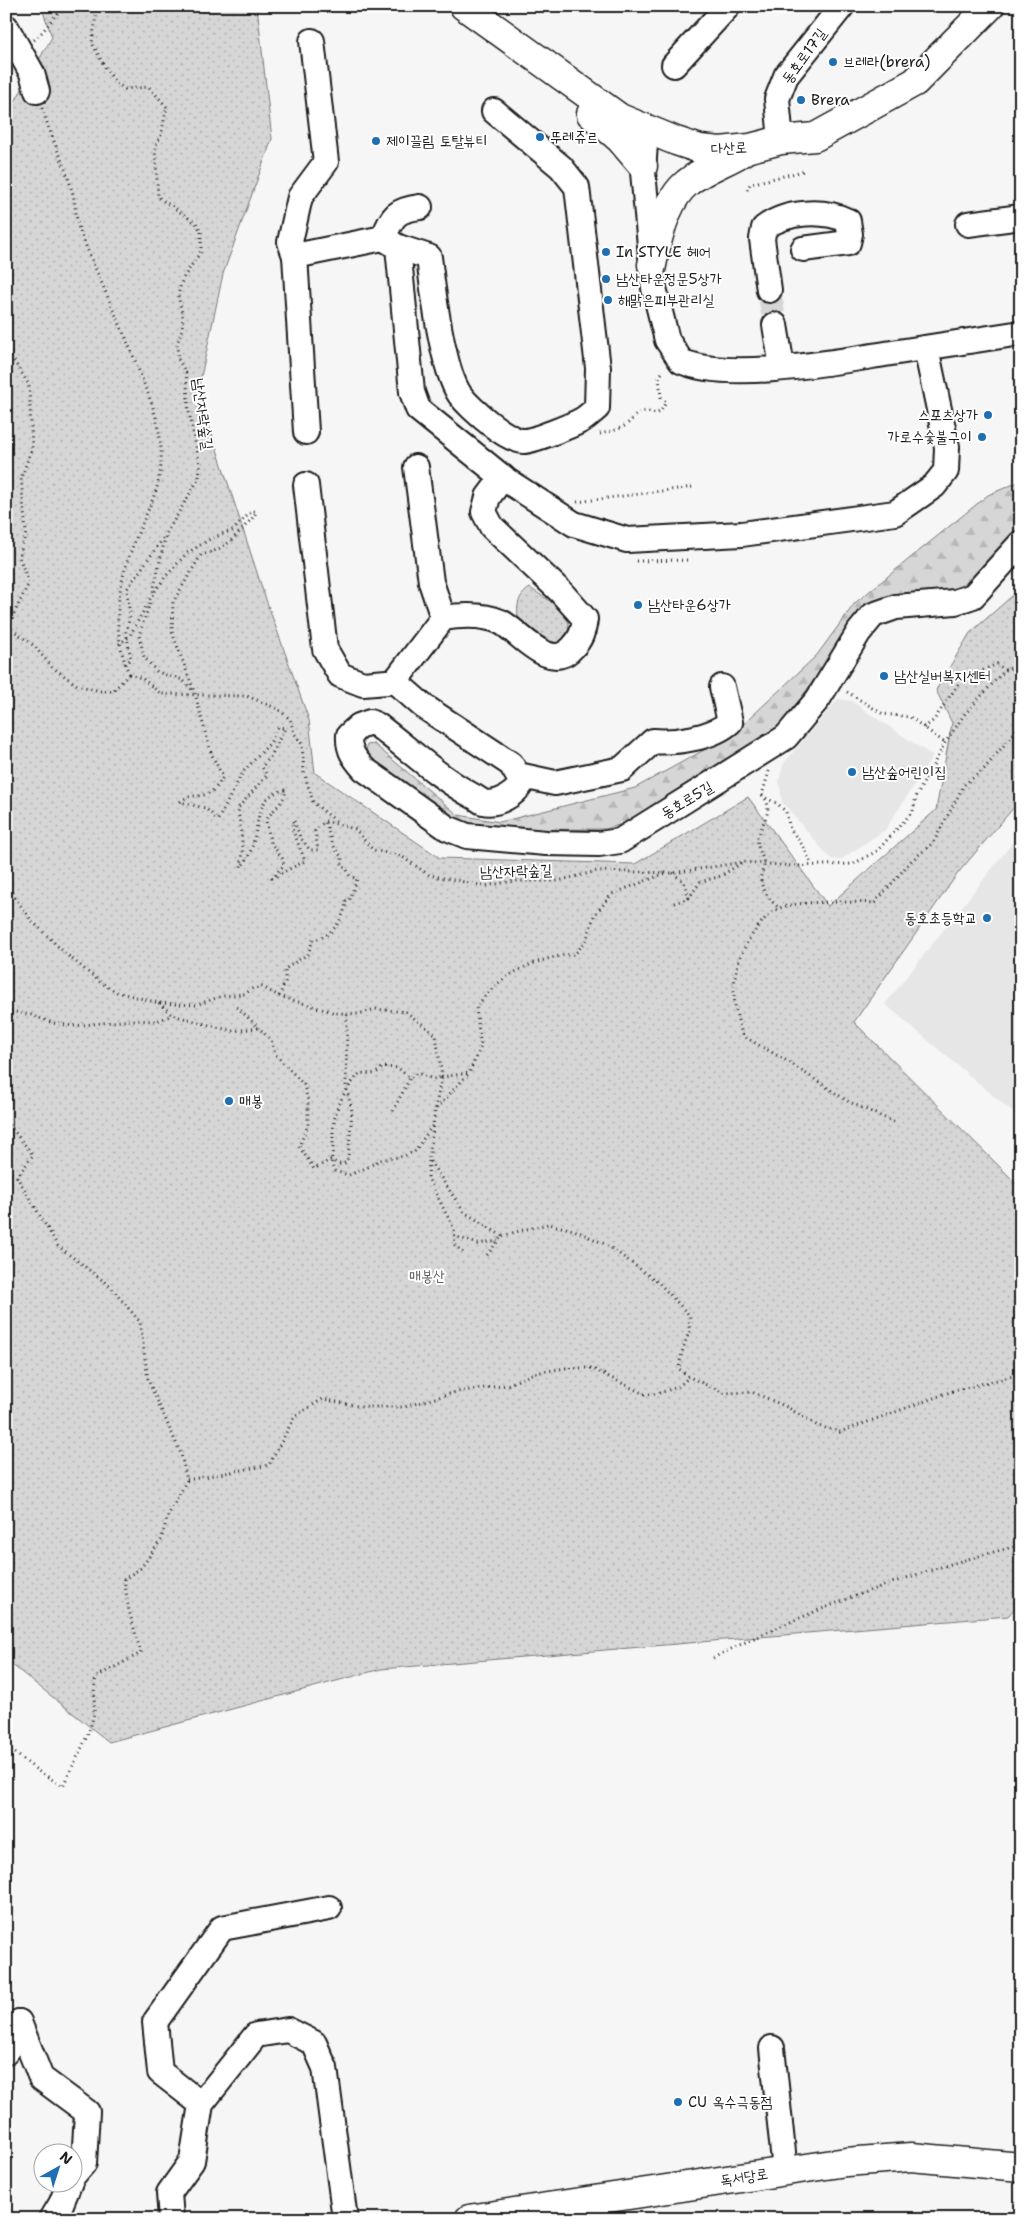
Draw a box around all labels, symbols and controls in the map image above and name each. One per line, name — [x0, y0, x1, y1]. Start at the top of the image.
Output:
street label: 동호로17길 — [777, 24, 831, 88]
place label: 브레라(brera) — [843, 52, 930, 72]
marker: 브레라(brera) — [827, 56, 839, 68]
place label: Brera — [811, 90, 850, 110]
marker: Brera — [795, 94, 807, 106]
place label: 뚜레쥬르 — [550, 127, 598, 147]
place label: 제이끌림 토탈뷰티 — [386, 131, 488, 151]
marker: 뚜레쥬르 — [534, 131, 546, 143]
marker: 제이끌림 토탈뷰티 — [370, 135, 382, 147]
street label: 다산로 — [710, 137, 748, 159]
place label: In STYLE 헤어 — [616, 242, 711, 262]
marker: In STYLE 헤어 — [600, 246, 612, 258]
place label: 남산타운정문5상가 — [616, 269, 722, 289]
marker: 남산타운정문5상가 — [600, 273, 612, 285]
place label: 해맑은피부관리실 — [618, 290, 715, 310]
marker: 해맑은피부관리실 — [602, 294, 614, 306]
street label: 남산자락숲길 — [188, 377, 218, 451]
place label: 스포츠상가 — [918, 405, 978, 425]
marker: 스포츠상가 — [982, 409, 994, 421]
place label: 가로수숯불구이 — [888, 427, 972, 447]
marker: 가로수숯불구이 — [976, 431, 988, 443]
place label: 남산타운6상가 — [648, 595, 731, 615]
marker: 남산타운6상가 — [632, 599, 644, 611]
place label: 남산실버복지센터 — [894, 666, 991, 686]
marker: 남산실버복지센터 — [878, 670, 890, 682]
place label: 남산숲어린이집 — [862, 762, 947, 782]
marker: 남산숲어린이집 — [846, 766, 858, 778]
street label: 동호로5길 — [657, 777, 717, 823]
street label: 남산자락숲길 — [479, 860, 553, 882]
place label: 동호초등학교 — [905, 908, 977, 928]
marker: 동호초등학교 — [981, 912, 993, 924]
place label: 매봉 — [239, 1091, 263, 1111]
marker: 매봉 — [223, 1095, 235, 1107]
park label: 매봉산 — [409, 1266, 445, 1286]
place label: CU 옥수극동점 — [688, 2092, 773, 2112]
marker: CU 옥수극동점 — [672, 2096, 684, 2108]
north arrow — [32, 2142, 82, 2192]
text: N — [56, 2147, 76, 2168]
street label: 독서당로 — [719, 2163, 769, 2191]

